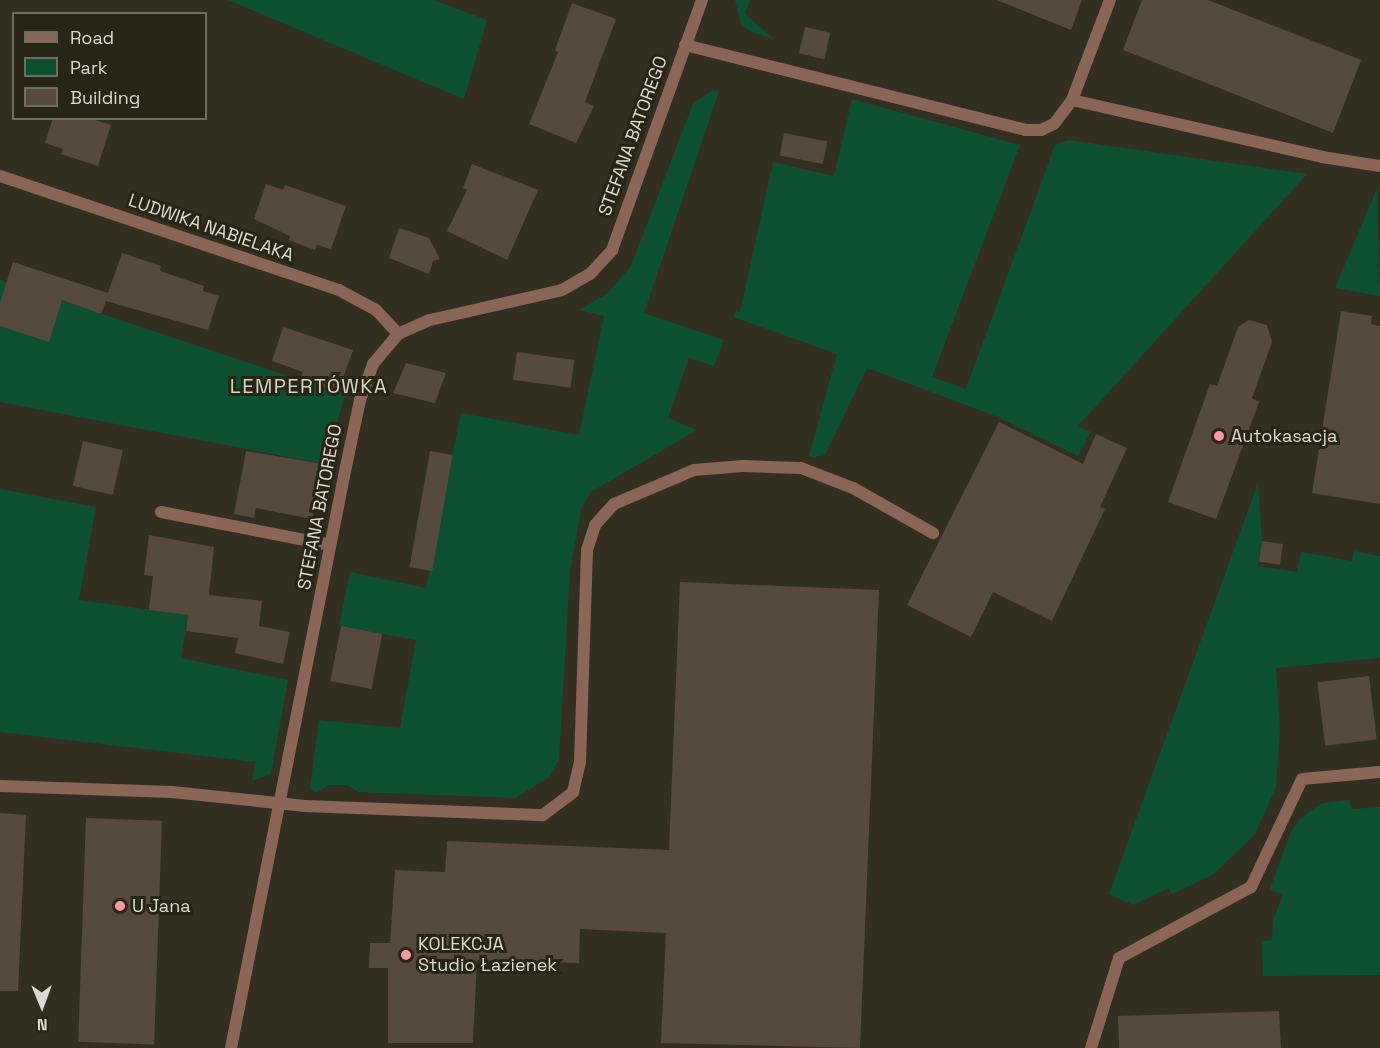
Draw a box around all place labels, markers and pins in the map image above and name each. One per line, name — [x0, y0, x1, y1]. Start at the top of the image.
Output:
place label: Autokasacja — [1231, 425, 1337, 447]
marker: Autokasacja — [1212, 429, 1226, 443]
place label: U Jana — [132, 895, 191, 917]
marker: U Jana — [113, 899, 127, 913]
place label: KOLEKCJA Studio Łazienek — [418, 934, 557, 976]
marker: KOLEKCJA Studio Łazienek — [399, 948, 413, 962]

